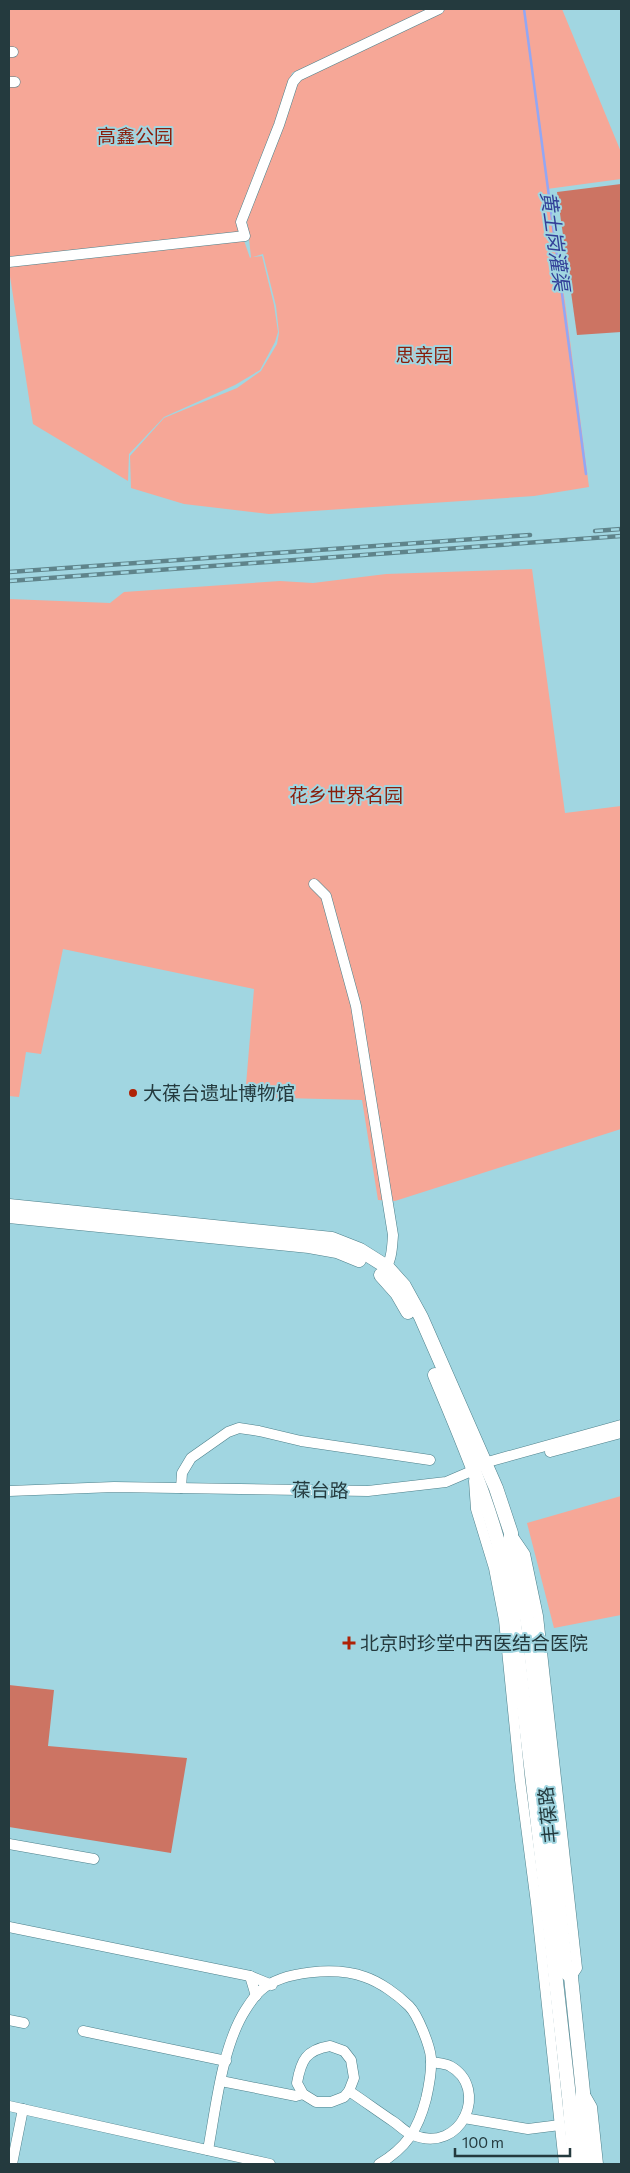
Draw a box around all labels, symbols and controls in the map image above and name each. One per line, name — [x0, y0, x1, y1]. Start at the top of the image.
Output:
park label: 高鑫公园 — [97, 124, 173, 147]
water label: 黄土岗灌渠 — [537, 190, 575, 295]
park label: 思亲园 — [395, 343, 453, 366]
park label: 花乡世界名园 — [289, 783, 403, 806]
place label: 大葆台遗址博物馆 — [143, 1081, 295, 1104]
marker: 大葆台遗址博物馆 — [127, 1087, 139, 1099]
street label: 葆台路 — [291, 1478, 349, 1501]
place label: 北京时珍堂中西医结合医院 — [360, 1631, 588, 1654]
marker: 北京时珍堂中西医结合医院 — [342, 1636, 356, 1650]
street label: 丰葆路 — [533, 1785, 562, 1845]
scale bar — [455, 2126, 570, 2158]
text: 100 m — [462, 2133, 504, 2151]

